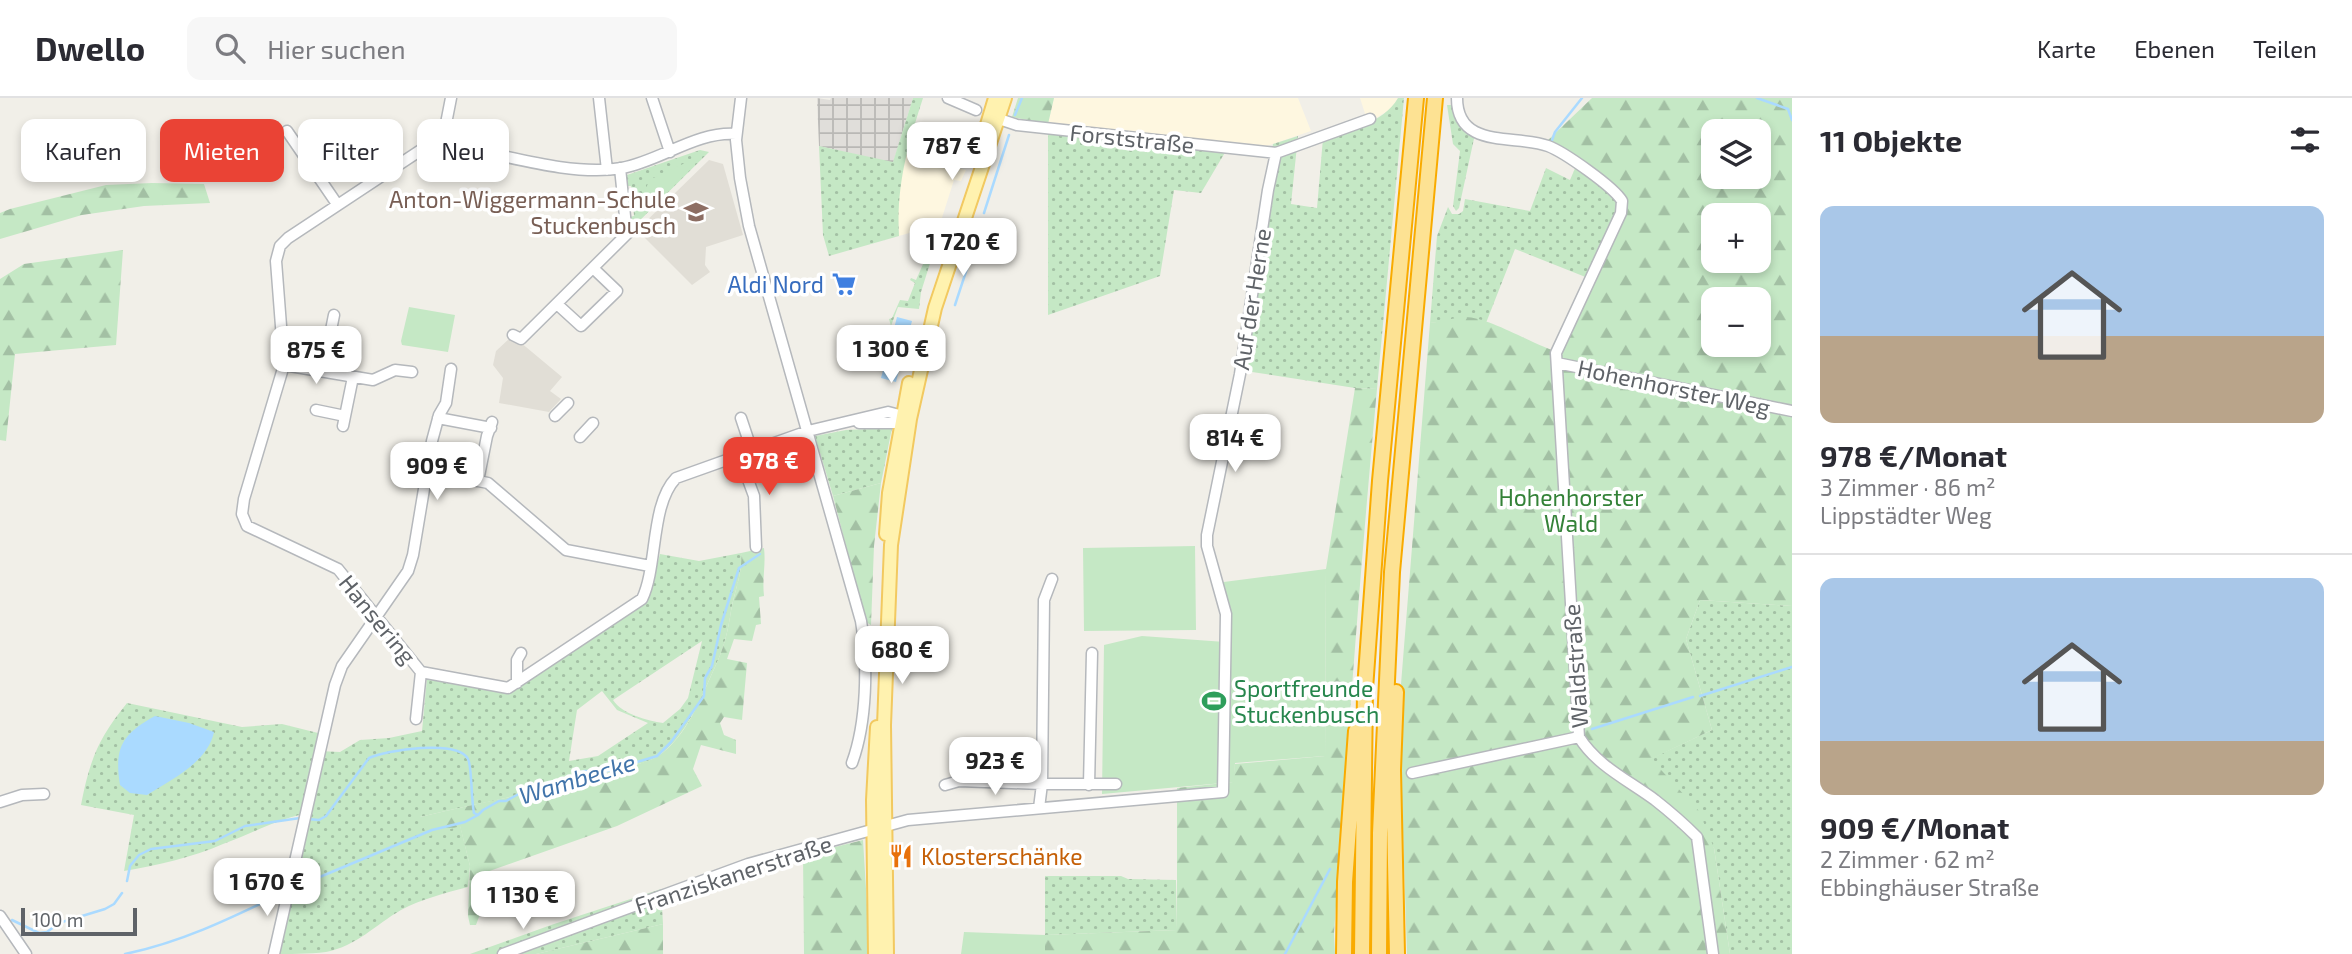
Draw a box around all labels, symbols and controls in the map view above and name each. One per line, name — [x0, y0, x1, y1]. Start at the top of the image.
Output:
search box — [187, 17, 677, 80]
text: Dwello — [35, 28, 145, 68]
icon: search — [211, 29, 249, 67]
text: Hier suchen — [267, 33, 406, 64]
text: Karte — [2037, 34, 2096, 63]
text: Ebenen — [2134, 34, 2215, 63]
text: Teilen — [2253, 34, 2317, 63]
street label: Forststraße — [1068, 118, 1196, 158]
chip: Kaufen — [21, 119, 146, 182]
chip: Mieten — [160, 119, 284, 182]
chip: Filter — [298, 119, 403, 182]
chip: Neu — [417, 119, 509, 182]
map controls — [1701, 119, 1771, 357]
button: layers — [1701, 119, 1771, 189]
icon: filters — [2286, 121, 2324, 159]
pin: 787 € — [903, 122, 1001, 182]
text: 11 Objekte — [1820, 122, 1962, 158]
text: 787 € — [923, 131, 981, 159]
place label: Anton-Wiggermann-Schule Stuckenbusch — [389, 185, 676, 239]
school or university icon: Anton-Wiggermann-Schule Stuckenbusch — [682, 198, 710, 226]
button: + — [1701, 203, 1771, 273]
pin: 1 720 € — [898, 218, 1028, 278]
street label: Auf der Herne — [1226, 226, 1276, 372]
text: 1 720 € — [926, 227, 1000, 255]
icon: home — [2009, 252, 2135, 378]
place label: Aldi Nord — [727, 270, 824, 298]
supermarket icon: Aldi Nord — [830, 270, 858, 298]
button: − — [1701, 287, 1771, 357]
pin: 1 300 € — [826, 326, 956, 385]
pin: 875 € — [267, 327, 365, 386]
text: 1 300 € — [853, 334, 929, 362]
text: 875 € — [287, 335, 345, 363]
street label: Hohenhorster Weg — [1575, 353, 1773, 421]
pin: 814 € — [1186, 414, 1284, 474]
text: 814 € — [1206, 423, 1264, 451]
text: 978 €/Monat — [1820, 437, 2007, 473]
pin: 978 € — [720, 438, 818, 497]
pin: 909 € — [388, 442, 486, 502]
text: 978 € — [739, 446, 799, 474]
text: 909 € — [406, 451, 468, 479]
text: 3 Zimmer · 86 m² — [1820, 473, 1996, 501]
park label: Hohenhorster Wald — [1498, 483, 1644, 537]
text: Lippstädter Weg — [1820, 501, 1992, 529]
street label: Hansering — [334, 569, 422, 669]
street label: Waldstraße — [1557, 603, 1593, 729]
icon: home — [2009, 624, 2135, 750]
pin: 680 € — [853, 626, 951, 686]
text: 680 € — [871, 635, 933, 663]
place label: Sportfreunde Stuckenbusch — [1234, 674, 1379, 728]
sports icon: Sportfreunde Stuckenbusch — [1200, 687, 1228, 715]
pin: 923 € — [946, 738, 1044, 797]
text: 923 € — [965, 746, 1025, 774]
water label: Wambecke — [515, 747, 639, 809]
text: 909 €/Monat — [1820, 809, 2009, 845]
street label: Franziskanerstraße — [631, 829, 835, 919]
restaurant icon: Klosterschänke — [887, 842, 915, 870]
place label: Klosterschänke — [921, 842, 1083, 870]
text: 2 Zimmer · 62 m² — [1820, 845, 1995, 873]
pin: 1 670 € — [202, 858, 332, 918]
text: 1 670 € — [230, 867, 304, 895]
pin: 1 130 € — [458, 872, 588, 931]
text: Ebbinghäuser Straße — [1820, 873, 2039, 901]
text: 1 130 € — [487, 880, 559, 908]
scale bar — [21, 905, 136, 937]
text: 100 m — [32, 908, 83, 931]

